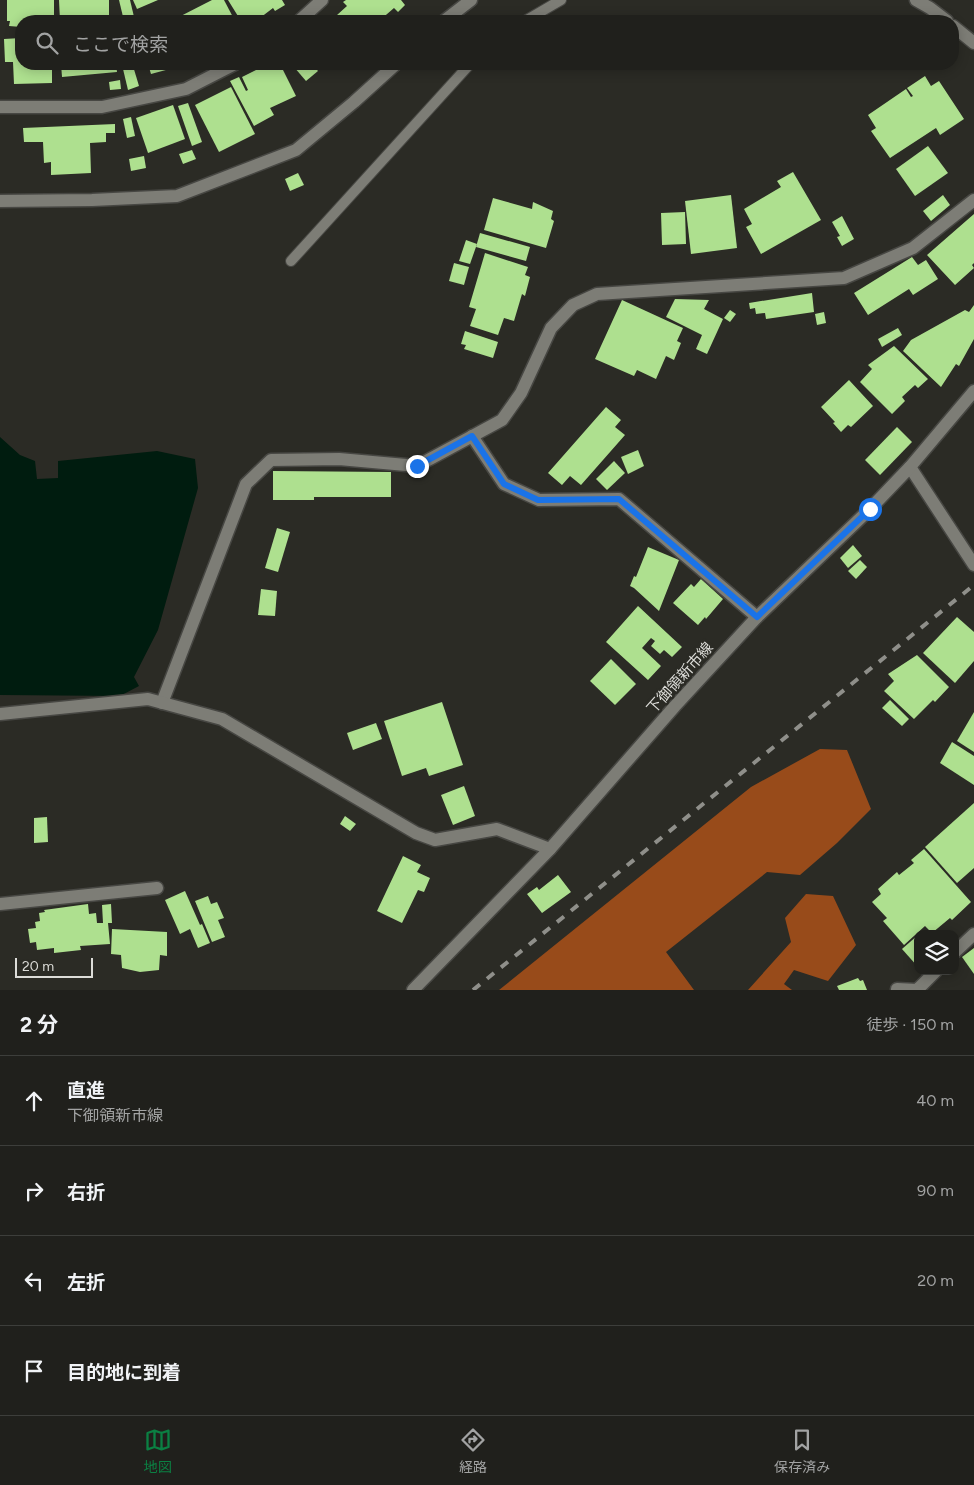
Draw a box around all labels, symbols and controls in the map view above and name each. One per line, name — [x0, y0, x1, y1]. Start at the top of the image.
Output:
search box — [15, 15, 959, 70]
icon: search — [33, 29, 61, 57]
text: ここで検索 — [73, 33, 168, 56]
route end — [406, 455, 429, 478]
route start — [859, 498, 882, 521]
street label: 下御領新市線 — [643, 639, 717, 717]
map controls — [914, 930, 959, 975]
button: layers — [914, 930, 959, 975]
scale bar — [15, 955, 92, 978]
text: 20 m — [22, 958, 54, 975]
text: 2 分 — [20, 1012, 58, 1037]
text: 徒歩 · 150 m — [866, 1015, 954, 1034]
text: 直進 — [67, 1079, 105, 1102]
icon: ahead — [20, 1087, 48, 1115]
text: 40 m — [916, 1091, 954, 1110]
text: 下御領新市線 — [67, 1106, 163, 1125]
icon: right — [20, 1177, 48, 1205]
text: 右折 — [67, 1181, 105, 1204]
text: 90 m — [917, 1181, 954, 1200]
icon: left — [20, 1267, 48, 1295]
text: 左折 — [67, 1271, 105, 1294]
text: 20 m — [917, 1271, 954, 1290]
icon: arrive — [20, 1357, 48, 1385]
text: 目的地に到着 — [67, 1361, 181, 1384]
tab: 地図 — [144, 1426, 172, 1476]
tab: 経路 — [459, 1426, 487, 1476]
tab: 保存済み — [774, 1426, 830, 1476]

